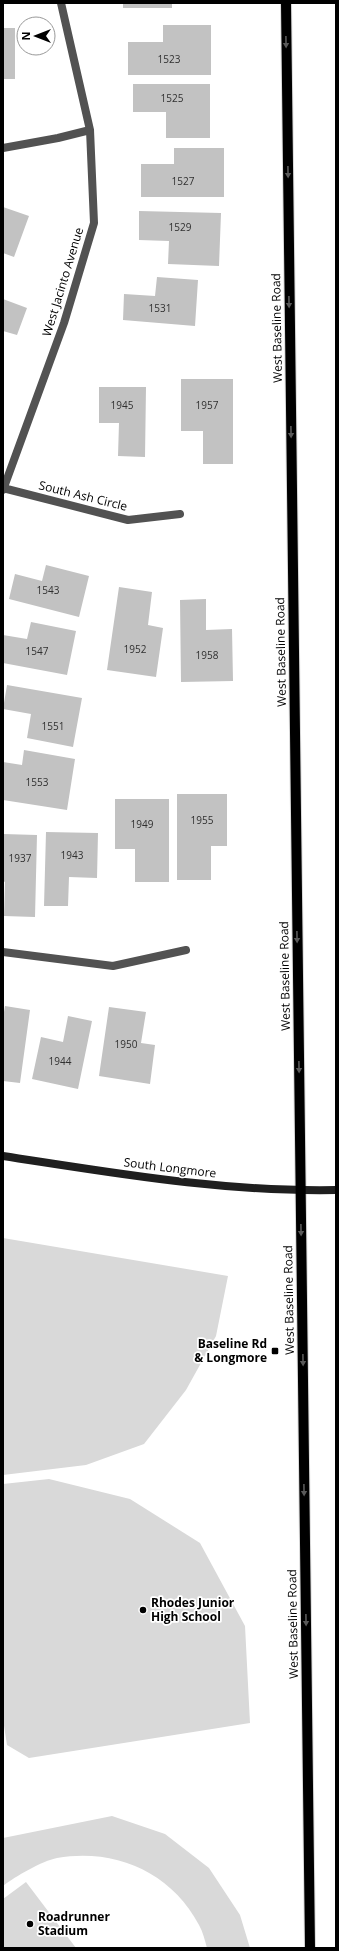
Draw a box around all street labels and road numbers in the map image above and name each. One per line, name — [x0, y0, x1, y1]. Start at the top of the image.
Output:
street label: West Jacinto Avenue — [38, 225, 87, 339]
street label: West Baseline Road — [267, 273, 286, 383]
street label: South Ash Circle — [37, 476, 129, 515]
street label: West Baseline Road — [271, 597, 290, 707]
street label: West Baseline Road — [275, 921, 294, 1031]
street label: South Longmore — [123, 1153, 218, 1182]
street label: West Baseline Road — [279, 1245, 298, 1355]
street label: West Baseline Road — [283, 1569, 302, 1679]

